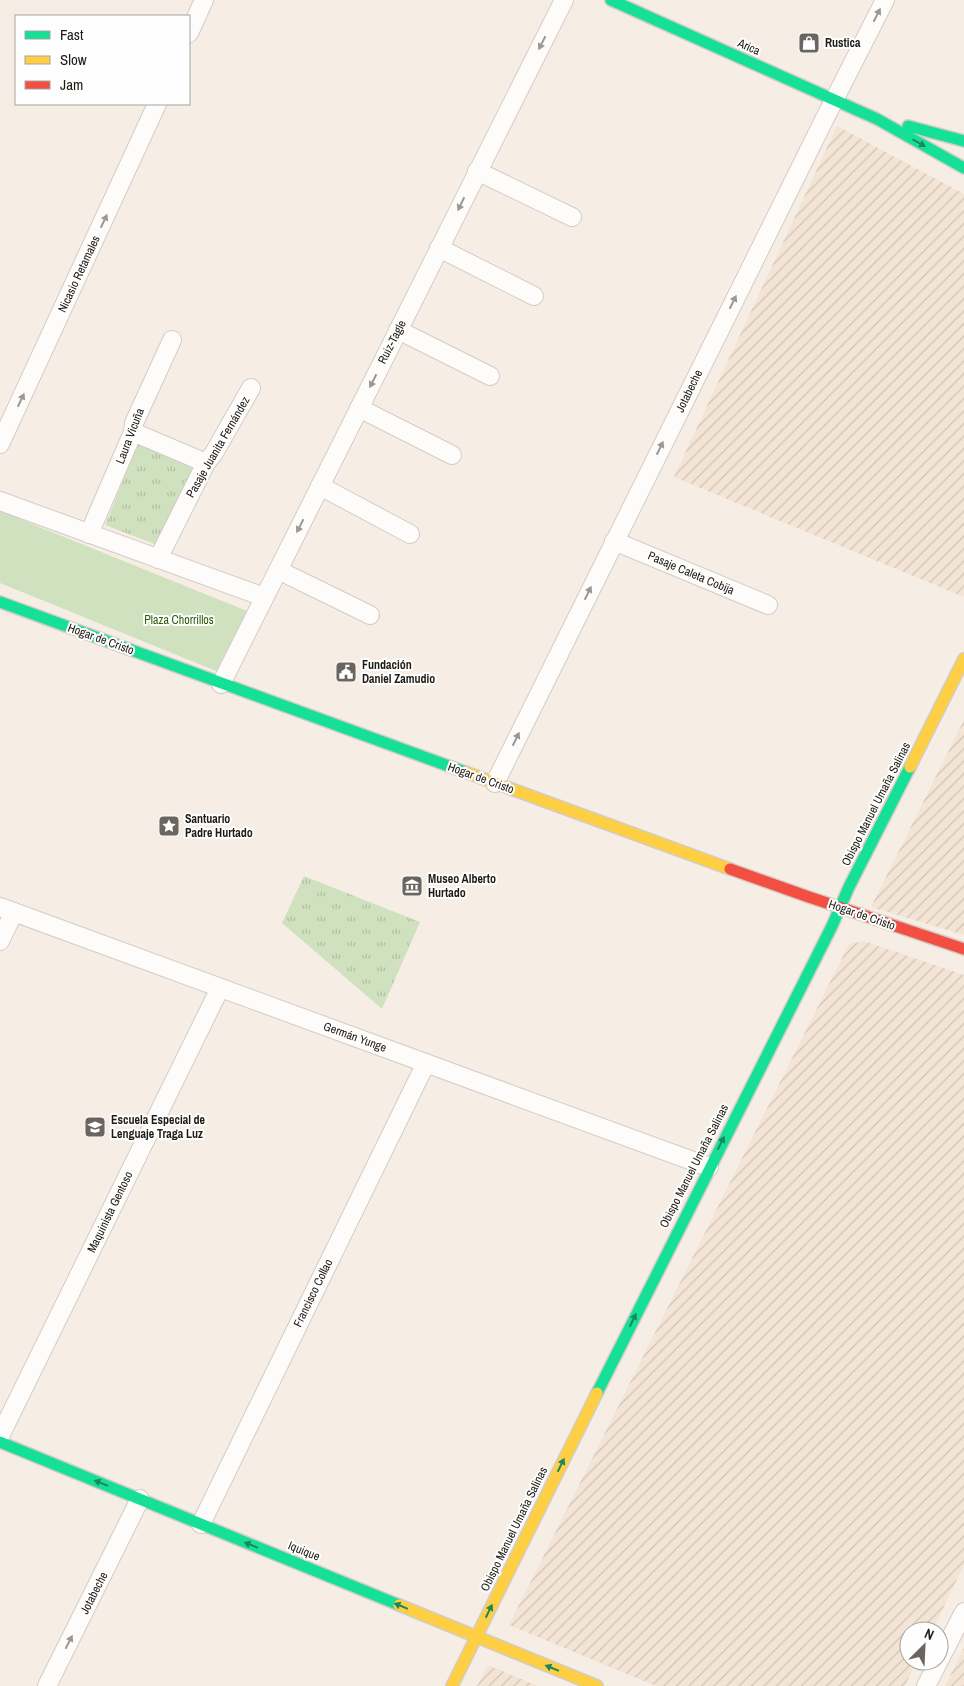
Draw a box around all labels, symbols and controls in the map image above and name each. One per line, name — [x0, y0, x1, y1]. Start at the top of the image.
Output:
one-way arrow — [873, 8, 881, 22]
legend — [15, 15, 190, 105]
text: Fast — [60, 24, 84, 45]
shop icon: Rustica — [797, 31, 821, 55]
street label: Arica — [734, 35, 763, 59]
place label: Rustica — [825, 35, 861, 51]
one-way arrow — [538, 36, 546, 51]
text: Slow — [60, 49, 87, 70]
text: Jam — [60, 74, 83, 95]
one-way arrow — [912, 139, 925, 148]
one-way arrow — [456, 197, 464, 211]
one-way arrow — [100, 214, 108, 228]
street label: Nicasio Retamales — [54, 233, 104, 315]
one-way arrow — [729, 295, 737, 309]
street label: Ruiz-Tagle — [374, 317, 410, 367]
street label: Jotabeche — [672, 367, 706, 415]
one-way arrow — [369, 374, 377, 388]
one-way arrow — [17, 393, 25, 407]
street label: Pasaje Juanita Fernández — [182, 393, 254, 501]
street label: Laura Vicuña — [112, 405, 148, 466]
one-way arrow — [657, 441, 665, 455]
one-way arrow — [296, 519, 304, 533]
street label: Pasaje Caleta Cobija — [645, 548, 737, 599]
one-way arrow — [584, 586, 592, 601]
park label: Plaza Chorrillos — [144, 612, 214, 628]
street label: Hogar de Cristo — [66, 620, 136, 658]
place label: Fundación Daniel Zamudio — [362, 657, 435, 687]
public building icon: Fundación Daniel Zamudio — [334, 660, 358, 684]
one-way arrow — [512, 732, 520, 746]
street label: Obispo Manuel Umaña Salinas — [838, 739, 914, 869]
street label: Hogar de Cristo — [446, 759, 516, 797]
place label: Santuario Padre Hurtado — [185, 811, 253, 841]
place icon: Santuario Padre Hurtado — [157, 814, 181, 838]
place label: Museo Alberto Hurtado — [428, 871, 496, 901]
museum icon: Museo Alberto Hurtado — [400, 874, 424, 898]
street label: Hogar de Cristo — [827, 896, 897, 934]
street label: Germán Yunge — [321, 1018, 389, 1056]
street label: Obispo Manuel Umaña Salinas — [656, 1101, 732, 1231]
place label: Escuela Especial de Lenguaje Traga Luz — [111, 1112, 206, 1142]
school or university icon: Escuela Especial de Lenguaje Traga Luz — [83, 1115, 107, 1139]
one-way arrow — [717, 1136, 725, 1150]
street label: Maquinista Gentoso — [83, 1169, 137, 1255]
street label: Francisco Collao — [290, 1256, 336, 1330]
one-way arrow — [629, 1313, 637, 1327]
one-way arrow — [557, 1458, 565, 1473]
street label: Obispo Manuel Umaña Salinas — [477, 1464, 551, 1594]
one-way arrow — [93, 1479, 108, 1486]
street label: Iquique — [286, 1537, 322, 1565]
one-way arrow — [244, 1540, 258, 1548]
street label: Jotabeche — [77, 1569, 111, 1617]
one-way arrow — [393, 1602, 408, 1610]
one-way arrow — [485, 1604, 493, 1618]
north arrow — [899, 1621, 949, 1671]
text: N — [922, 1624, 937, 1644]
one-way arrow — [65, 1635, 73, 1650]
one-way arrow — [545, 1663, 559, 1671]

